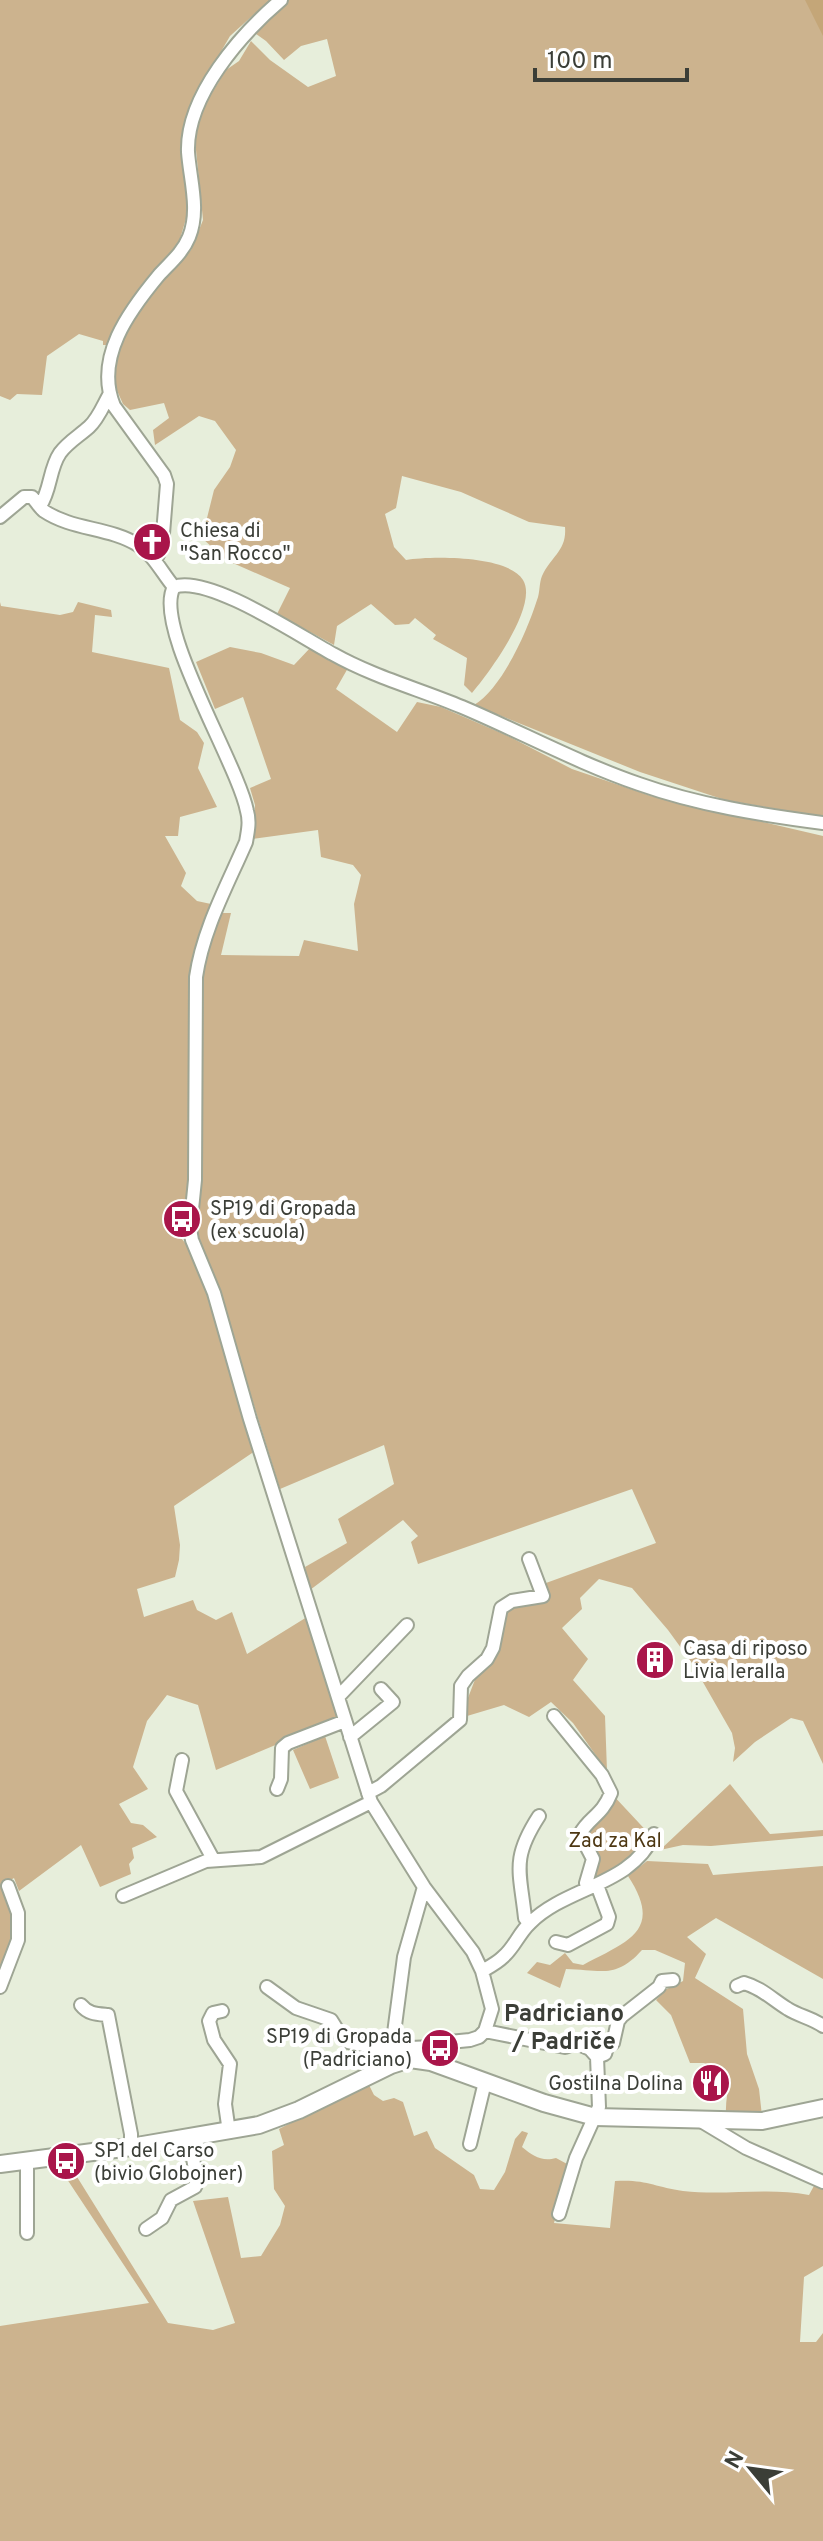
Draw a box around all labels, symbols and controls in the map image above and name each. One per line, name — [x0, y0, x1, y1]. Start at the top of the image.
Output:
scale bar — [535, 32, 687, 82]
text: 100 m — [547, 47, 613, 77]
place label: Chiesa di "San Rocco" — [180, 519, 291, 568]
church icon: Chiesa di "San Rocco" — [131, 521, 173, 563]
place label: SP19 di Gropada (ex scuola) — [210, 1197, 356, 1246]
bus stop icon: SP19 di Gropada (ex scuola) — [161, 1198, 203, 1240]
place label: Casa di riposo Livia Ieralla — [683, 1637, 808, 1686]
building icon: Casa di riposo Livia Ieralla — [634, 1639, 676, 1681]
park label: Zad za Kal — [568, 1829, 662, 1855]
district label: Padriciano / Padriče — [504, 2000, 624, 2058]
place label: SP19 di Gropada (Padriciano) — [266, 2025, 412, 2074]
bus stop icon: SP19 di Gropada (Padriciano) — [419, 2027, 461, 2069]
restaurant icon: Gostilna Dolina — [690, 2062, 732, 2104]
place label: Gostilna Dolina — [548, 2072, 683, 2098]
place label: SP1 del Carso (bivio Globojner) — [94, 2139, 243, 2188]
bus stop icon: SP1 del Carso (bivio Globojner) — [45, 2140, 87, 2182]
north arrow — [711, 2429, 791, 2509]
text: N — [720, 2447, 751, 2474]

